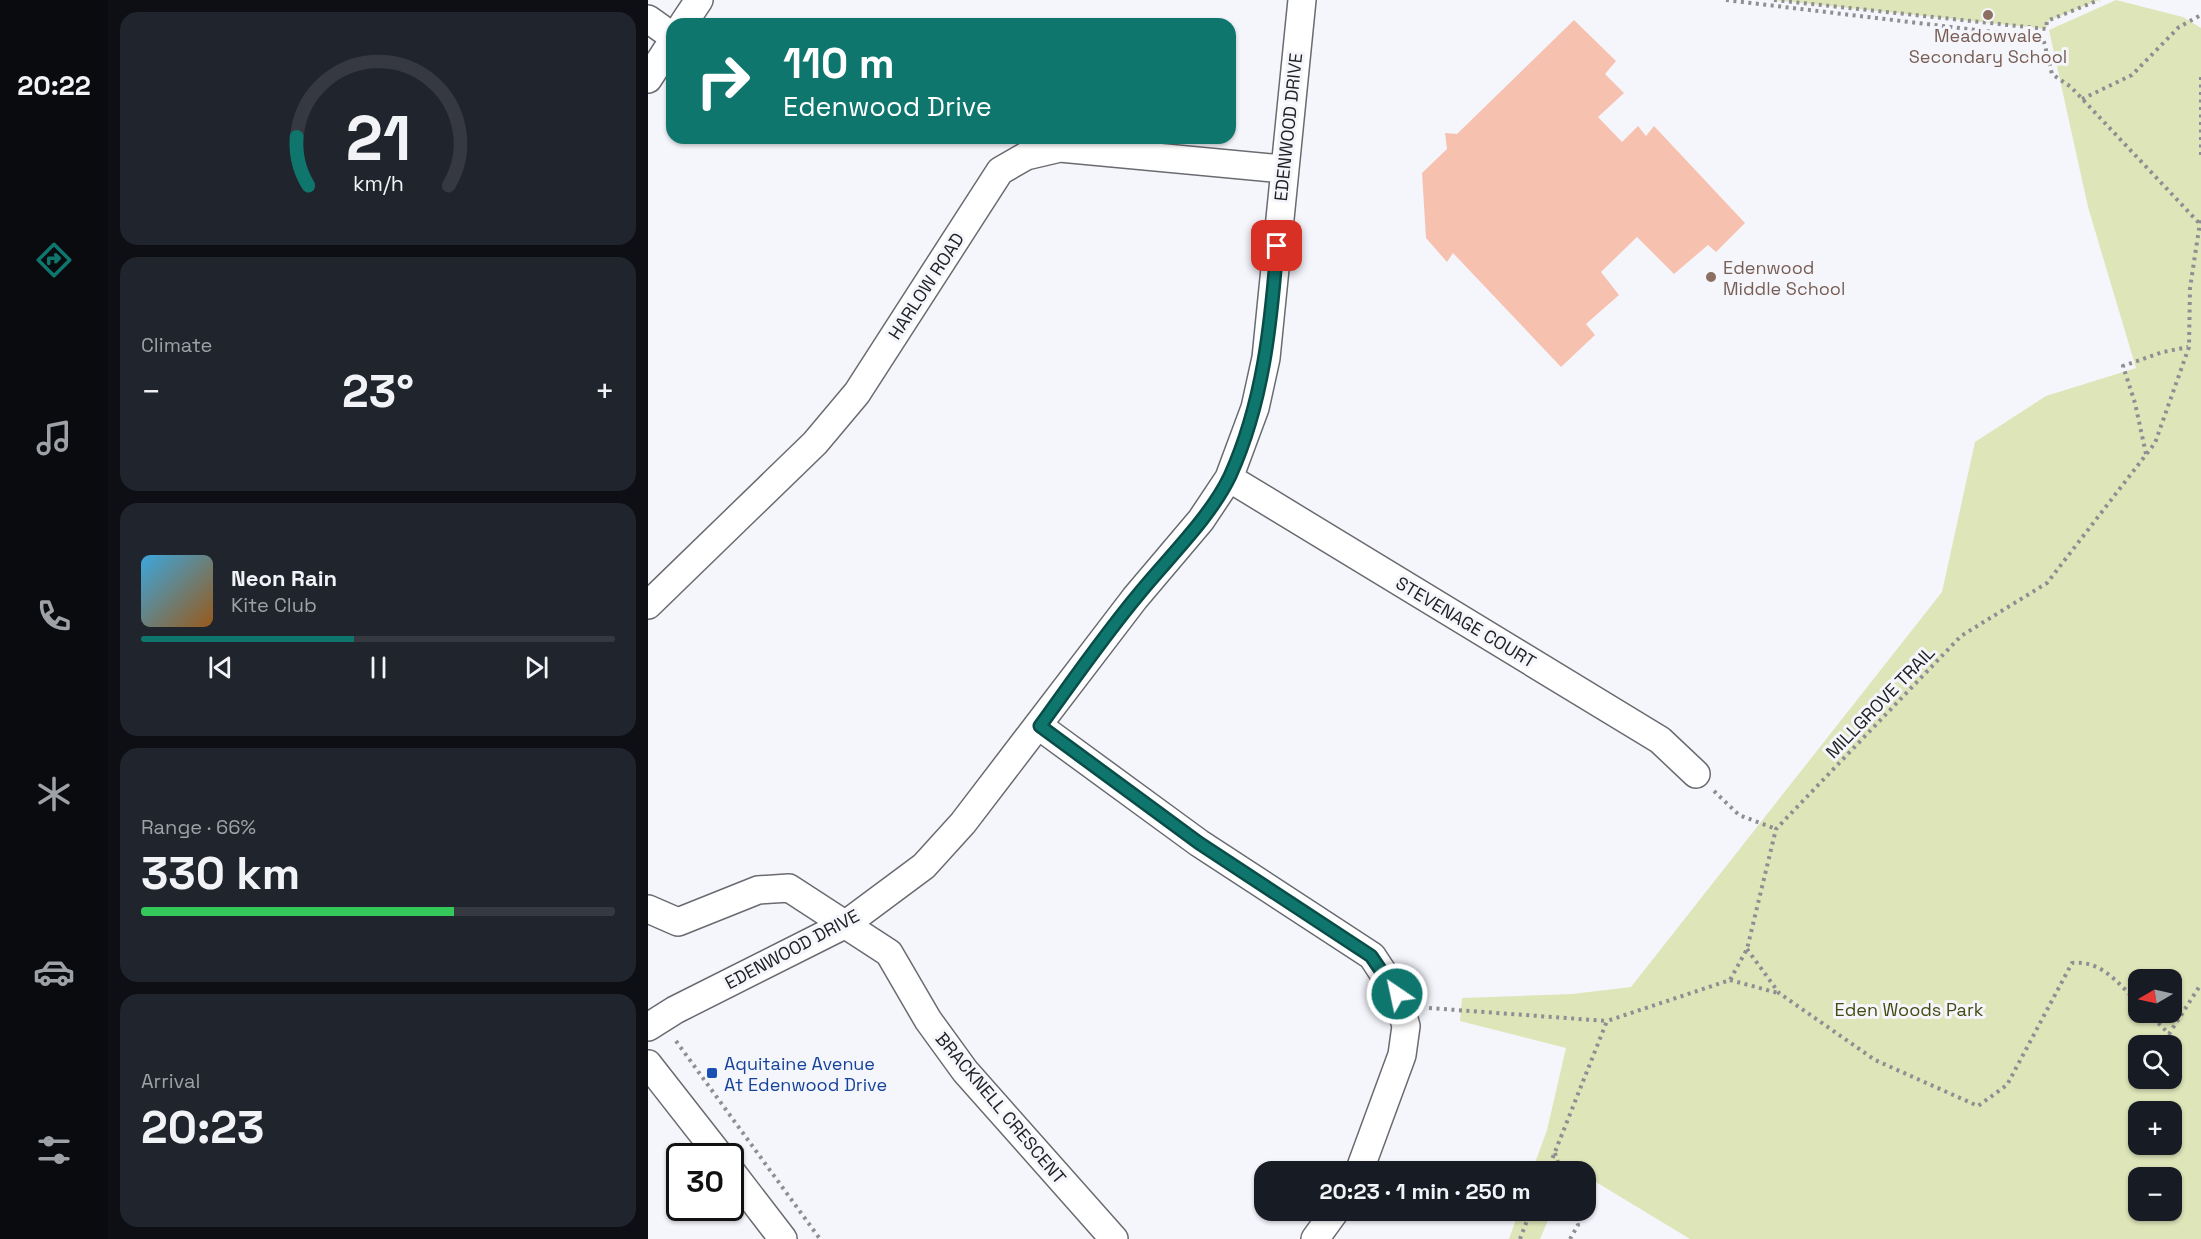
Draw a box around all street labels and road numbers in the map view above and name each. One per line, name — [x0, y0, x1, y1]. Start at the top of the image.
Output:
street label: EDENWOOD DRIVE — [1269, 52, 1307, 202]
street label: HARLOW ROAD — [883, 228, 969, 344]
street label: STEVENAGE COURT — [1392, 571, 1541, 673]
street label: MILLGROVE TRAIL — [1821, 641, 1940, 763]
street label: EDENWOOD DRIVE — [721, 904, 863, 994]
street label: BRACKNELL CRESCENT — [931, 1027, 1072, 1189]

